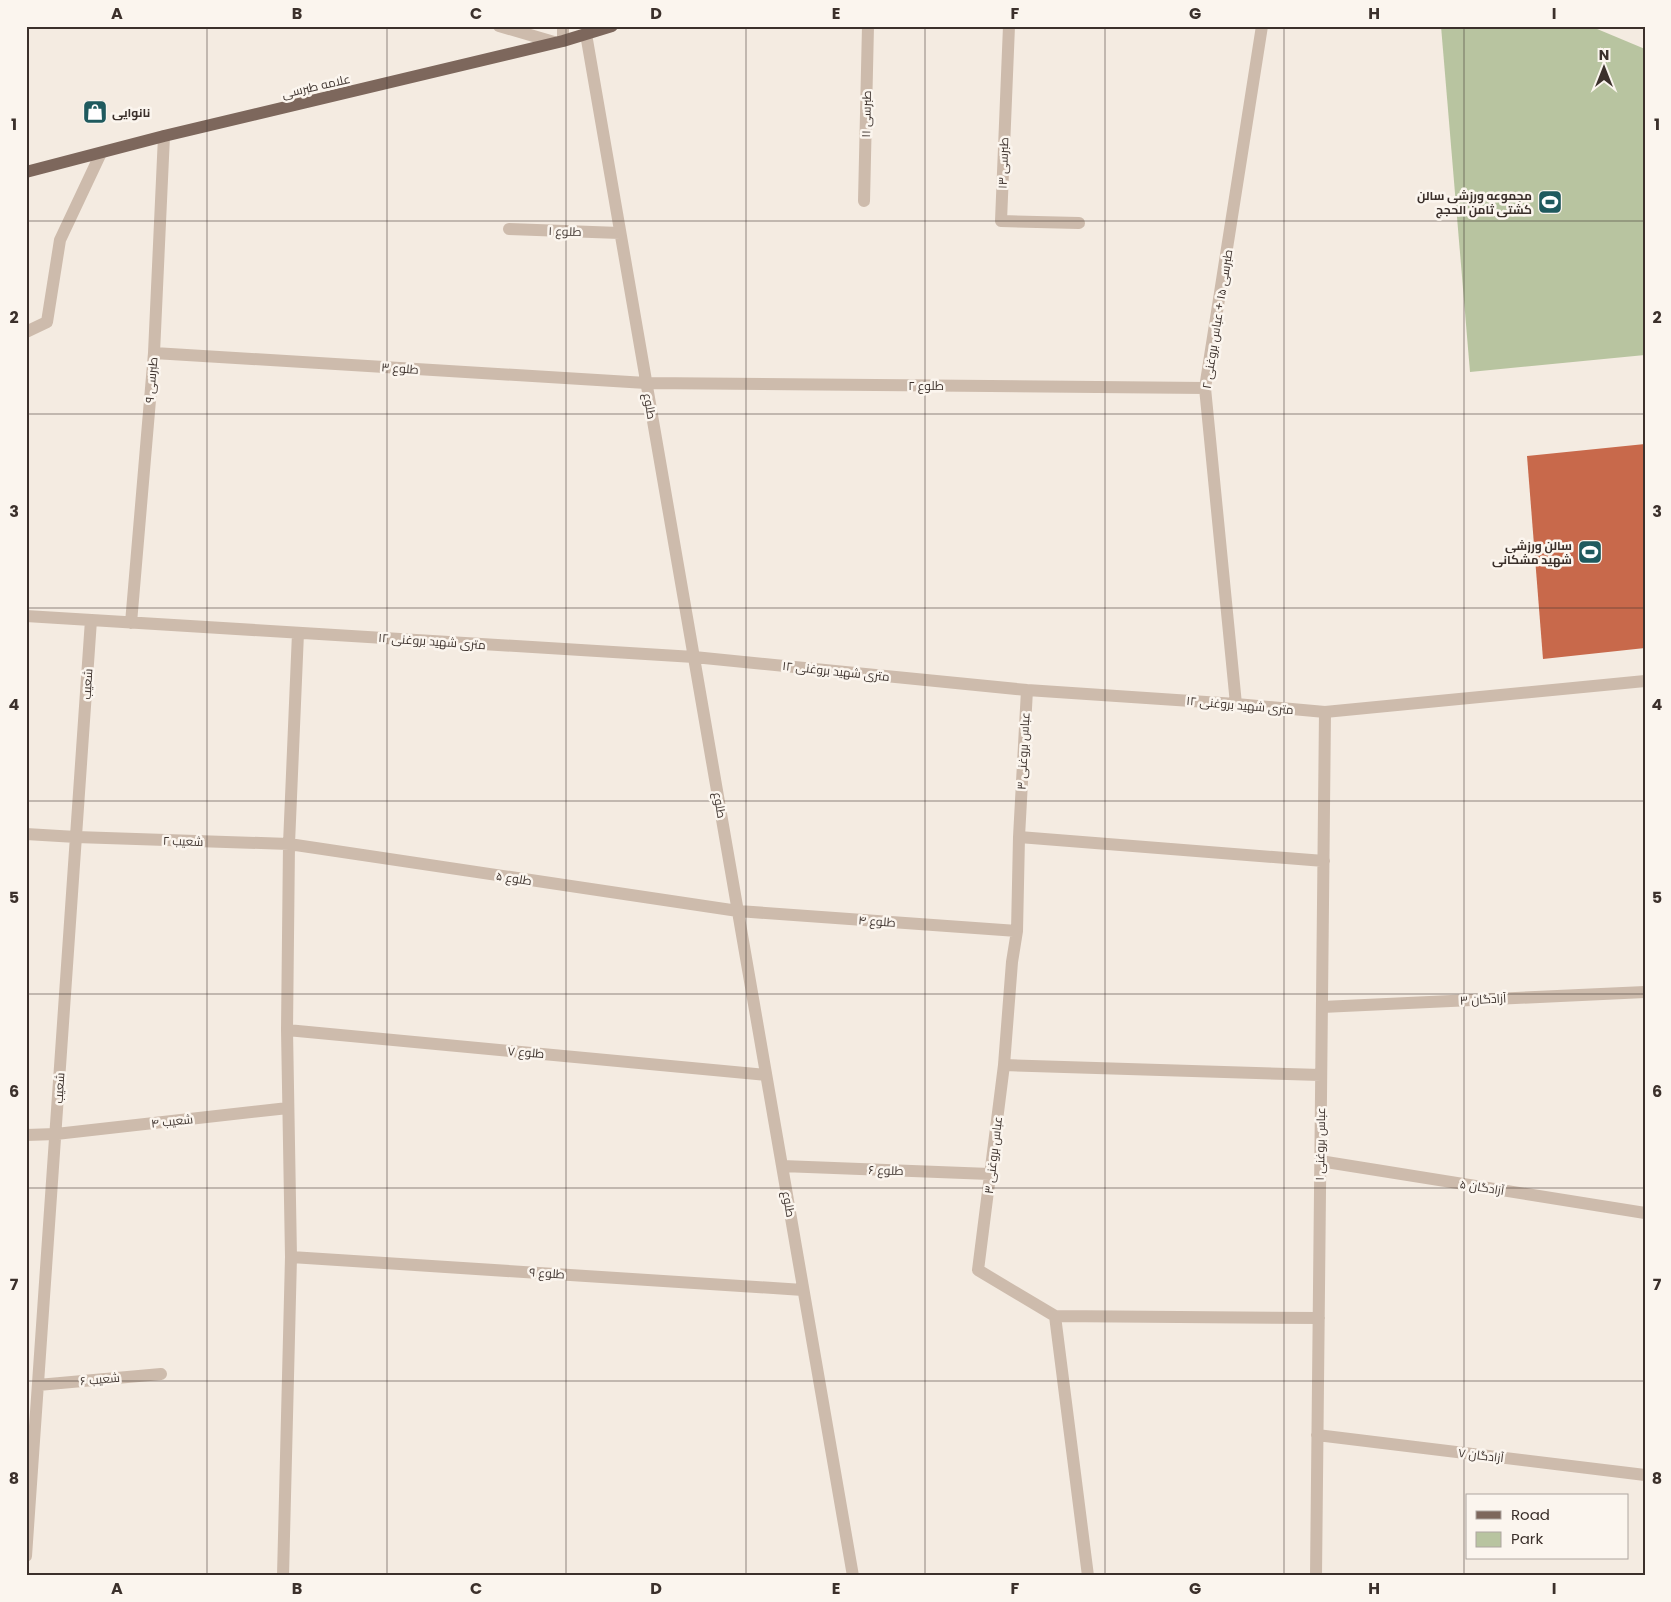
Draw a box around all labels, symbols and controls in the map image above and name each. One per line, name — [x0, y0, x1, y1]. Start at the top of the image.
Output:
text: A — [111, 2, 123, 25]
text: B — [292, 2, 302, 25]
text: C — [470, 2, 482, 25]
text: D — [650, 2, 662, 25]
text: E — [832, 2, 840, 25]
text: F — [1011, 2, 1020, 25]
text: G — [1189, 2, 1201, 25]
text: H — [1368, 2, 1380, 25]
text: I — [1552, 2, 1556, 25]
north arrow — [1578, 42, 1628, 92]
text: N — [1599, 45, 1609, 65]
street label: علامه طبرسی — [280, 70, 352, 102]
street label: طبرسی ۱۱ — [857, 90, 875, 138]
shop icon: نانوایی — [82, 99, 108, 125]
place label: نانوایی — [112, 104, 150, 121]
text: 1 — [11, 113, 17, 136]
text: 1 — [1654, 113, 1660, 136]
street label: طبرسی ۱۳ — [994, 137, 1012, 189]
place label: مجموعه ورزشی سالن کشتی ثامن الحجج — [1417, 187, 1532, 219]
sports icon: مجموعه ورزشی سالن کشتی ثامن الحجج — [1537, 189, 1563, 215]
street label: طلوع ۱ — [548, 222, 582, 240]
street label: طبرسی ۱۵ + عباس بروغنی ۲ — [1198, 248, 1236, 390]
text: 2 — [9, 306, 19, 329]
text: 2 — [1652, 306, 1662, 329]
street label: طبرسی ۹ — [141, 356, 161, 404]
street label: طلوع ۳ — [381, 358, 419, 378]
street label: طلوع ۲ — [908, 377, 944, 394]
street label: طلوع — [639, 392, 661, 420]
text: 3 — [9, 500, 19, 523]
text: 3 — [1652, 500, 1662, 523]
place label: سالن ورزشی شهید مشکانی — [1492, 537, 1572, 568]
sports icon: سالن ورزشی شهید مشکانی — [1577, 539, 1603, 565]
street label: ۱۲ متری شهید بروغنی — [378, 629, 486, 653]
street label: ۱۲ متری شهید بروغنی — [782, 657, 890, 685]
street label: شعیب — [77, 668, 97, 700]
street label: ۱۲ متری شهید بروغنی — [1186, 692, 1294, 718]
text: 4 — [9, 693, 20, 716]
text: 4 — [1652, 693, 1663, 716]
street label: عباس بروغنی ۳ — [1012, 712, 1034, 790]
street label: طلوع — [709, 791, 731, 819]
street label: شعیب ۲ — [163, 832, 204, 850]
street label: طلوع ۵ — [495, 867, 533, 889]
text: 5 — [9, 886, 19, 909]
text: 5 — [1652, 886, 1662, 909]
street label: طلوع ۴ — [858, 911, 896, 931]
street label: آزادگان ۳ — [1459, 989, 1507, 1009]
street label: طلوع ۷ — [507, 1042, 545, 1062]
street label: شعیب — [49, 1072, 69, 1104]
text: 6 — [9, 1080, 19, 1103]
text: 6 — [1652, 1080, 1662, 1103]
street label: عباس بروغنی ۱ — [1311, 1107, 1329, 1181]
street label: شعیب ۴ — [150, 1110, 194, 1132]
street label: عباس بروغنی ۳ — [980, 1115, 1006, 1195]
street label: طلوع ۶ — [868, 1161, 904, 1179]
street label: آزادگان ۵ — [1459, 1175, 1506, 1199]
street label: طلوع — [778, 1190, 800, 1218]
street label: طلوع ۹ — [529, 1263, 565, 1283]
text: 7 — [10, 1273, 19, 1296]
text: 7 — [1653, 1273, 1662, 1296]
street label: شعیب ۶ — [79, 1369, 121, 1389]
street label: آزادگان ۷ — [1457, 1444, 1506, 1466]
text: 8 — [9, 1467, 19, 1490]
text: 8 — [1652, 1467, 1662, 1490]
legend — [1466, 1494, 1628, 1560]
text: Road — [1511, 1504, 1550, 1525]
text: Park — [1511, 1528, 1543, 1549]
text: A — [111, 1577, 123, 1600]
text: B — [292, 1577, 302, 1600]
text: C — [470, 1577, 482, 1600]
text: D — [650, 1577, 662, 1600]
text: E — [832, 1577, 840, 1600]
text: F — [1011, 1577, 1020, 1600]
text: G — [1189, 1577, 1201, 1600]
text: H — [1368, 1577, 1380, 1600]
text: I — [1552, 1577, 1556, 1600]

